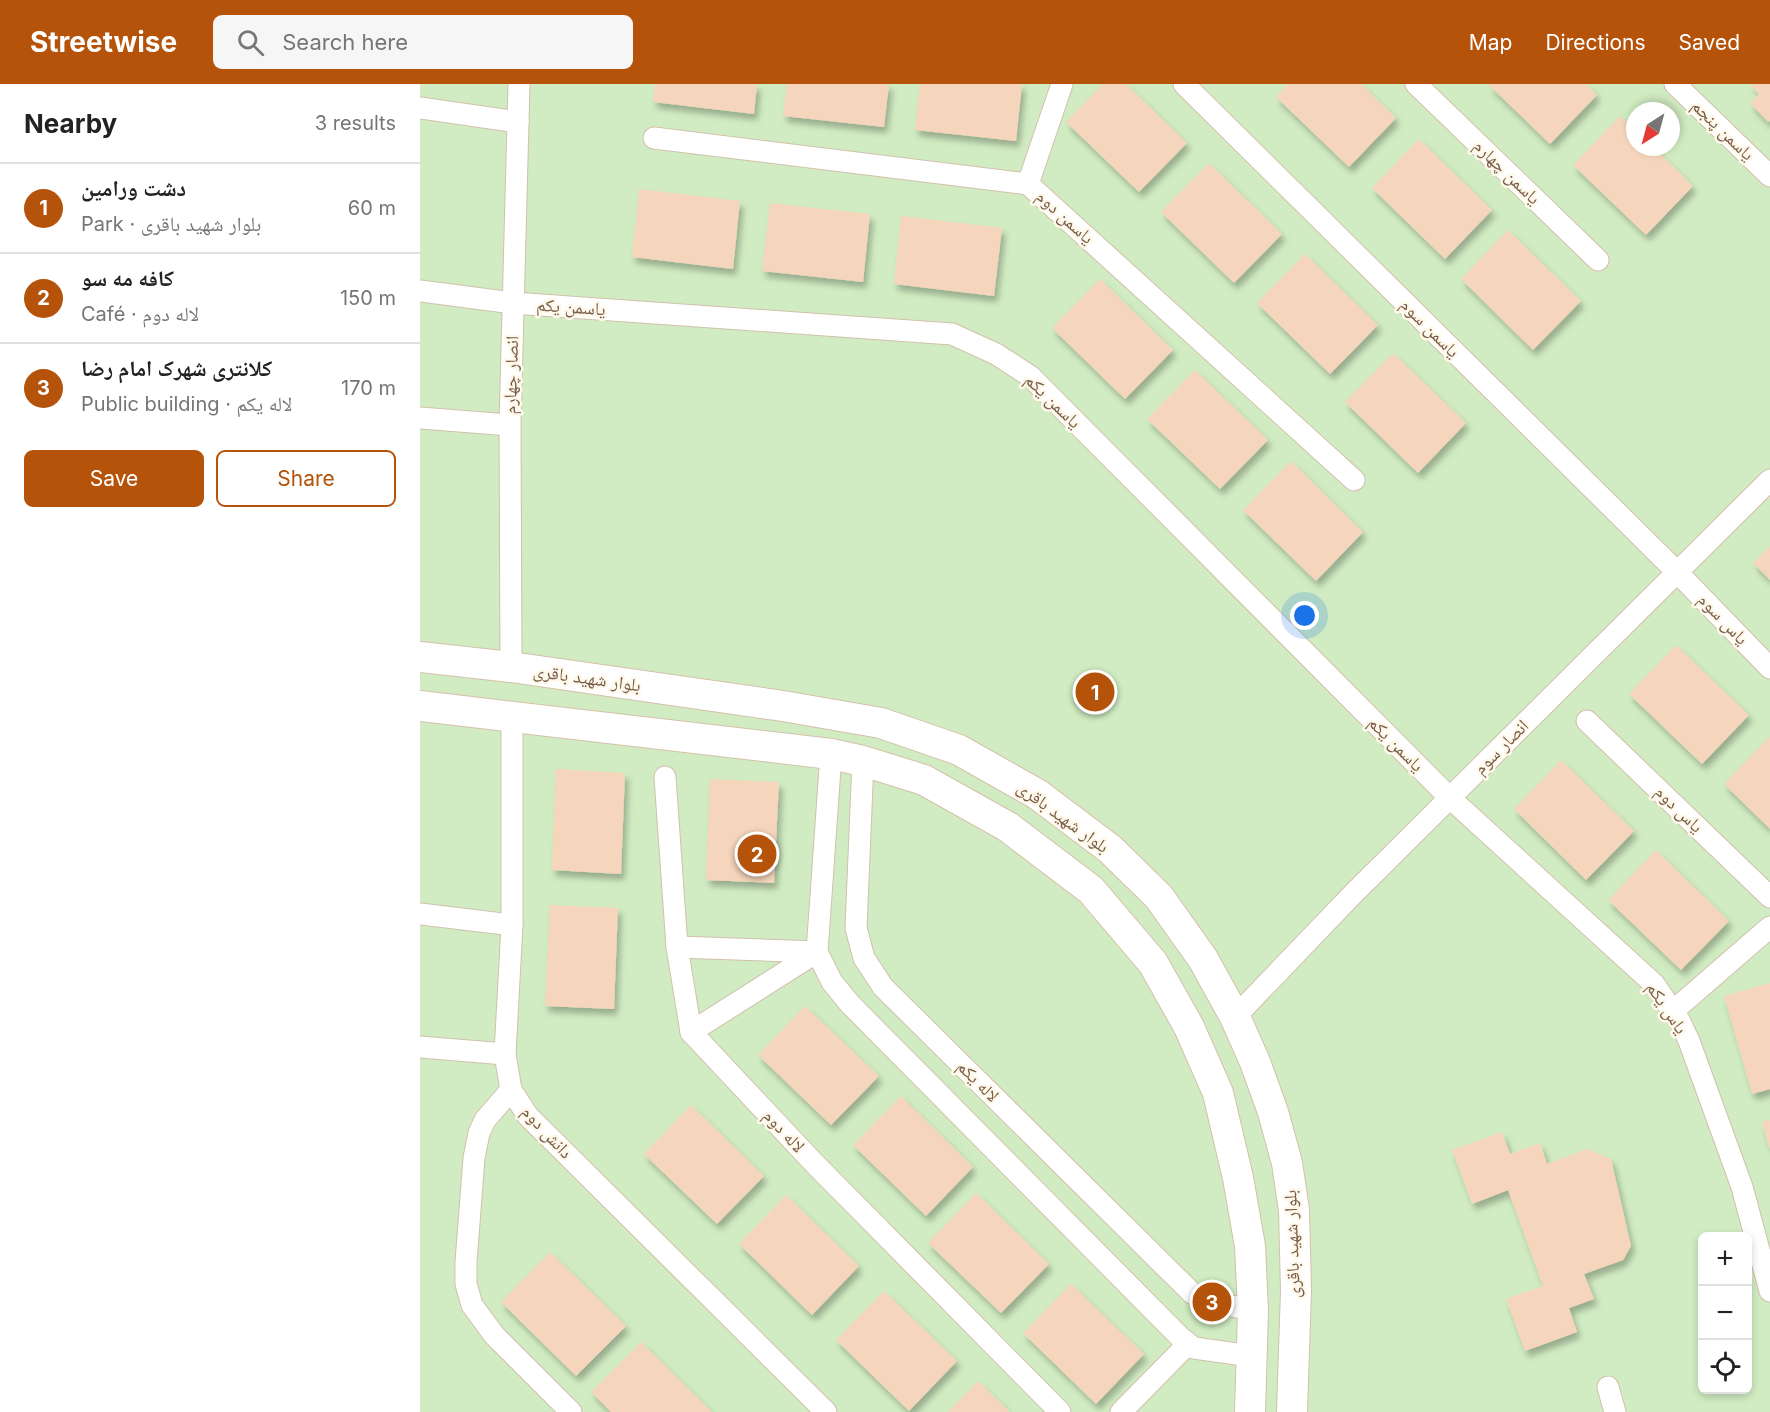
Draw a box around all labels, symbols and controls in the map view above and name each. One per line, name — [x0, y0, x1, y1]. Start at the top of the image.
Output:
search box — [213, 15, 633, 69]
text: Streetwise — [30, 25, 177, 59]
icon: search — [234, 26, 267, 59]
text: Search here — [282, 29, 408, 55]
text: Map — [1469, 30, 1512, 55]
text: Directions — [1545, 30, 1646, 55]
text: Saved — [1679, 30, 1740, 55]
street label: یاسمن پنجم — [1686, 95, 1759, 166]
north arrow — [1626, 102, 1680, 156]
text: Nearby — [24, 108, 117, 139]
text: 3 results — [315, 111, 396, 135]
street label: یاسمن چهارم — [1468, 135, 1545, 210]
text: دشت ورامین — [81, 175, 186, 201]
street label: یاسمن دوم — [1031, 185, 1098, 249]
text: 1 — [39, 196, 48, 220]
text: 60 m — [348, 196, 396, 220]
text: Park · بلوار شهید باقری — [81, 212, 261, 236]
text: کافه مه سو — [81, 265, 174, 291]
text: 2 — [37, 286, 50, 310]
text: 150 m — [340, 286, 396, 310]
street label: یاسمن یکم — [535, 294, 606, 321]
street label: یاسمن سوم — [1395, 294, 1464, 363]
text: Café · لاله دوم — [81, 302, 199, 326]
street label: انصار چهارم — [499, 335, 524, 415]
text: کلانتری شهرک امام رضا — [81, 355, 272, 381]
street label: یاسمن یکم — [1020, 369, 1086, 434]
text: 3 — [37, 376, 50, 400]
text: 170 m — [341, 376, 396, 400]
text: Public building · لاله یکم — [81, 392, 292, 416]
button: Save — [24, 450, 204, 507]
button: Share — [216, 450, 396, 507]
street label: یاس سوم — [1692, 589, 1753, 650]
your location — [1290, 601, 1319, 630]
street label: بلوار شهید باقری — [532, 660, 642, 696]
pin: 1 — [1076, 670, 1114, 714]
street label: یاسمن یکم — [1363, 712, 1428, 777]
street label: انصار سوم — [1469, 715, 1534, 780]
street label: بلوار شهید باقری — [1013, 776, 1113, 858]
street label: یاس دوم — [1650, 781, 1708, 838]
pin: 2 — [738, 832, 776, 876]
street label: یاس یکم — [1641, 978, 1692, 1039]
street label: لاله یکم — [952, 1055, 1004, 1107]
street label: دانش دوم — [516, 1101, 577, 1164]
street label: لاله دوم — [758, 1105, 809, 1158]
street label: بلوار شهید باقری — [1279, 1189, 1305, 1299]
map controls — [1698, 1232, 1752, 1394]
button: + — [1698, 1232, 1752, 1286]
pin: 3 — [1192, 1280, 1232, 1324]
button: − — [1698, 1286, 1752, 1340]
button: locate — [1698, 1340, 1752, 1394]

